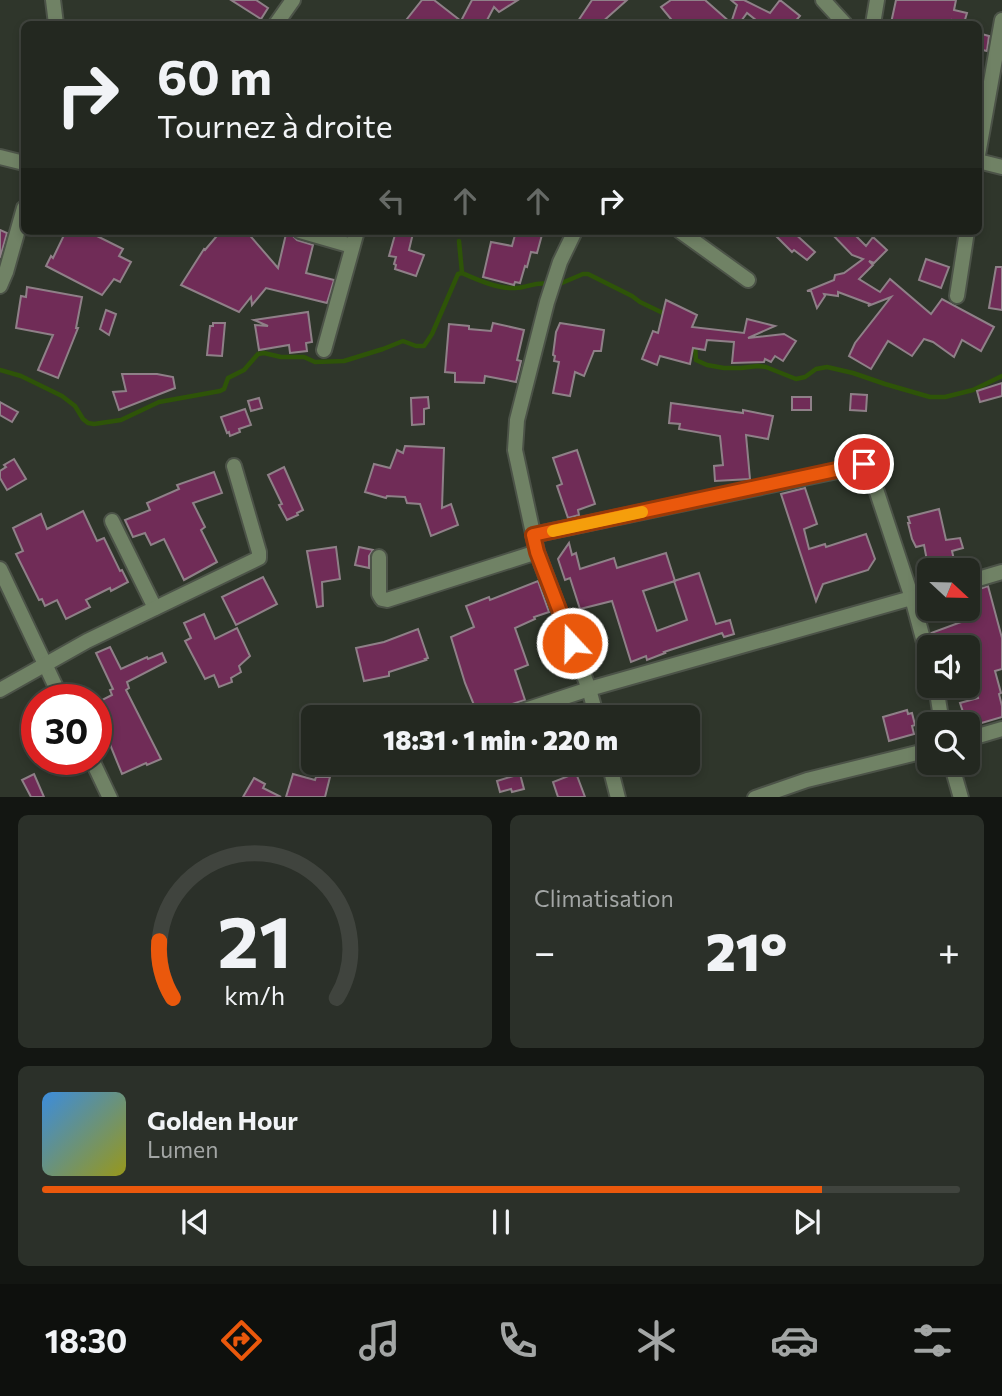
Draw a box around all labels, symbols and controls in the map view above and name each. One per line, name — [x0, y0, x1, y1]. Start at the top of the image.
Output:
text: 60 m — [157, 45, 272, 105]
icon: right — [42, 49, 133, 140]
text: Tournez à droite — [157, 105, 393, 145]
icon: left — [373, 182, 411, 220]
icon: ahead — [446, 182, 484, 220]
icon: ahead — [519, 182, 557, 220]
icon: right — [592, 182, 630, 220]
pin — [834, 434, 894, 494]
icon: arrive — [845, 445, 883, 483]
north arrow — [917, 558, 980, 621]
map controls — [917, 558, 980, 775]
position arrow — [535, 606, 609, 680]
button: sound — [917, 635, 980, 698]
speed limit sign: 30 — [21, 684, 112, 775]
button: search — [917, 712, 980, 775]
text: 18:31 · 1 min · 220 m — [383, 724, 618, 755]
text: Climatisation — [534, 884, 674, 912]
text: 21 — [218, 894, 292, 983]
text: 21° — [706, 918, 787, 982]
text: − — [534, 927, 556, 974]
text: + — [938, 927, 960, 974]
text: km/h — [225, 979, 285, 1009]
text: Golden Hour — [147, 1104, 298, 1135]
text: Lumen — [147, 1135, 218, 1163]
icon: previous — [176, 1203, 214, 1241]
icon: pause — [482, 1203, 520, 1241]
icon: next — [788, 1203, 826, 1241]
icon: directions — [217, 1316, 266, 1365]
icon: music — [355, 1316, 404, 1365]
icon: phone — [493, 1316, 542, 1365]
icon: climate — [632, 1316, 681, 1365]
icon: car — [770, 1316, 819, 1365]
icon: filters — [908, 1316, 957, 1365]
text: 18:30 — [45, 1320, 127, 1360]

